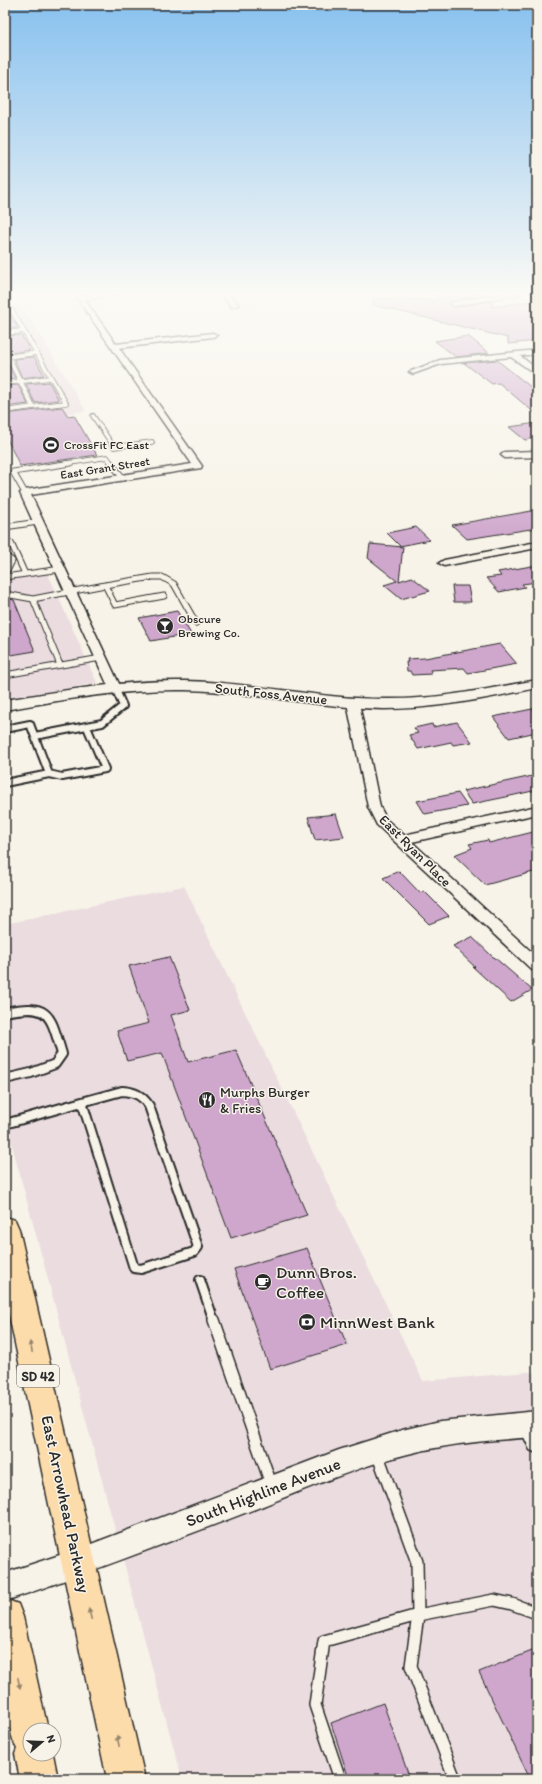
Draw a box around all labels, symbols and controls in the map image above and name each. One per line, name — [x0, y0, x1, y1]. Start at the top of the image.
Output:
sports icon: CrossFit FC East — [41, 435, 61, 455]
place label: CrossFit FC East — [64, 438, 149, 452]
street label: East Grant Street — [59, 454, 151, 482]
place label: Obscure Brewing Co. — [178, 612, 240, 640]
bar icon: Obscure Brewing Co. — [155, 616, 175, 636]
street label: South Foss Avenue — [214, 680, 328, 708]
street label: East Ryan Place — [375, 811, 455, 891]
place label: Murphs Burger & Fries — [220, 1084, 310, 1117]
restaurant icon: Murphs Burger & Fries — [197, 1090, 217, 1110]
place label: Dunn Bros. Coffee — [276, 1262, 357, 1302]
cafe icon: Dunn Bros. Coffee — [253, 1272, 273, 1292]
bank icon: MinnWest Bank — [297, 1312, 317, 1332]
place label: MinnWest Bank — [320, 1312, 435, 1332]
one-way arrow — [28, 1341, 34, 1354]
road number: SD 42 — [17, 1365, 59, 1387]
street label: East Arrowhead Parkway — [37, 1413, 95, 1595]
street label: South Highline Avenue — [183, 1453, 343, 1531]
one-way arrow — [86, 1608, 92, 1620]
one-way arrow — [16, 1676, 22, 1689]
north arrow — [22, 1722, 62, 1762]
text: N — [44, 1733, 58, 1745]
one-way arrow — [114, 1735, 120, 1747]

